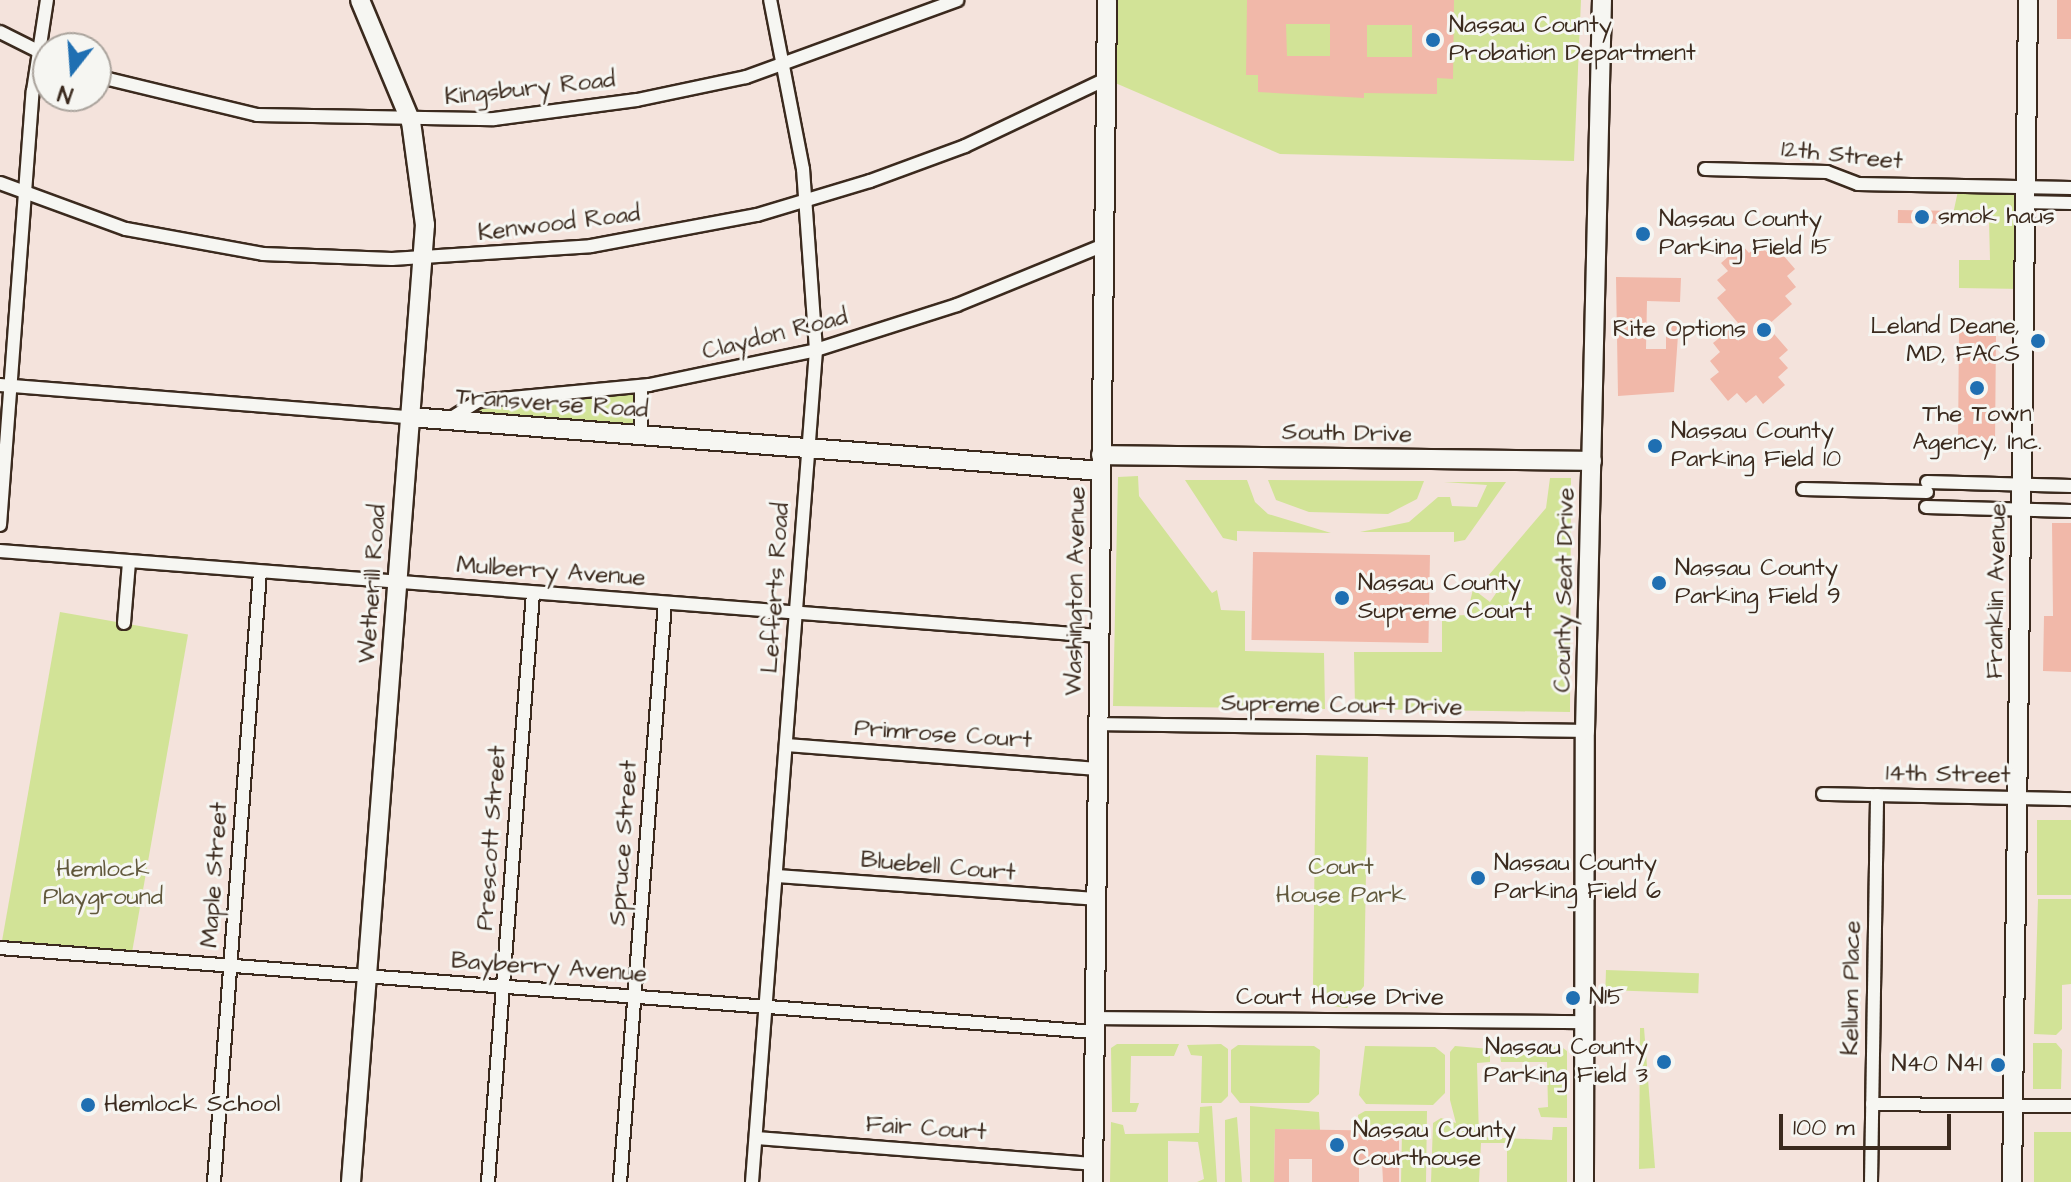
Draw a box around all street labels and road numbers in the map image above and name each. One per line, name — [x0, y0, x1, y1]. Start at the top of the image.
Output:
street label: Kingsbury Road — [443, 66, 617, 112]
street label: 12th Street — [1780, 135, 1904, 177]
street label: Kenwood Road — [476, 200, 642, 248]
street label: Claydon Road — [699, 303, 851, 367]
street label: Transverse Road — [455, 383, 649, 425]
street label: South Drive — [1282, 418, 1412, 450]
street label: Washington Avenue — [1060, 486, 1092, 696]
street label: County Seat Drive — [1549, 487, 1581, 693]
street label: Lefferts Road — [756, 502, 796, 674]
street label: Franklin Avenue — [1981, 503, 2013, 679]
street label: Wetherill Road — [353, 504, 393, 664]
street label: Mulberry Avenue — [455, 551, 647, 593]
street label: Supreme Court Drive — [1221, 689, 1463, 723]
street label: Primrose Court — [853, 714, 1033, 756]
street label: Prescott Street — [471, 745, 513, 931]
street label: Spruce Street — [604, 759, 644, 927]
street label: 14th Street — [1885, 760, 2011, 790]
street label: Maple Street — [196, 801, 234, 949]
street label: Bluebell Court — [859, 846, 1017, 888]
street label: Kellum Place — [1836, 920, 1868, 1056]
street label: Bayberry Avenue — [450, 947, 648, 989]
street label: Court House Drive — [1236, 984, 1444, 1012]
street label: Fair Court — [865, 1110, 987, 1148]

